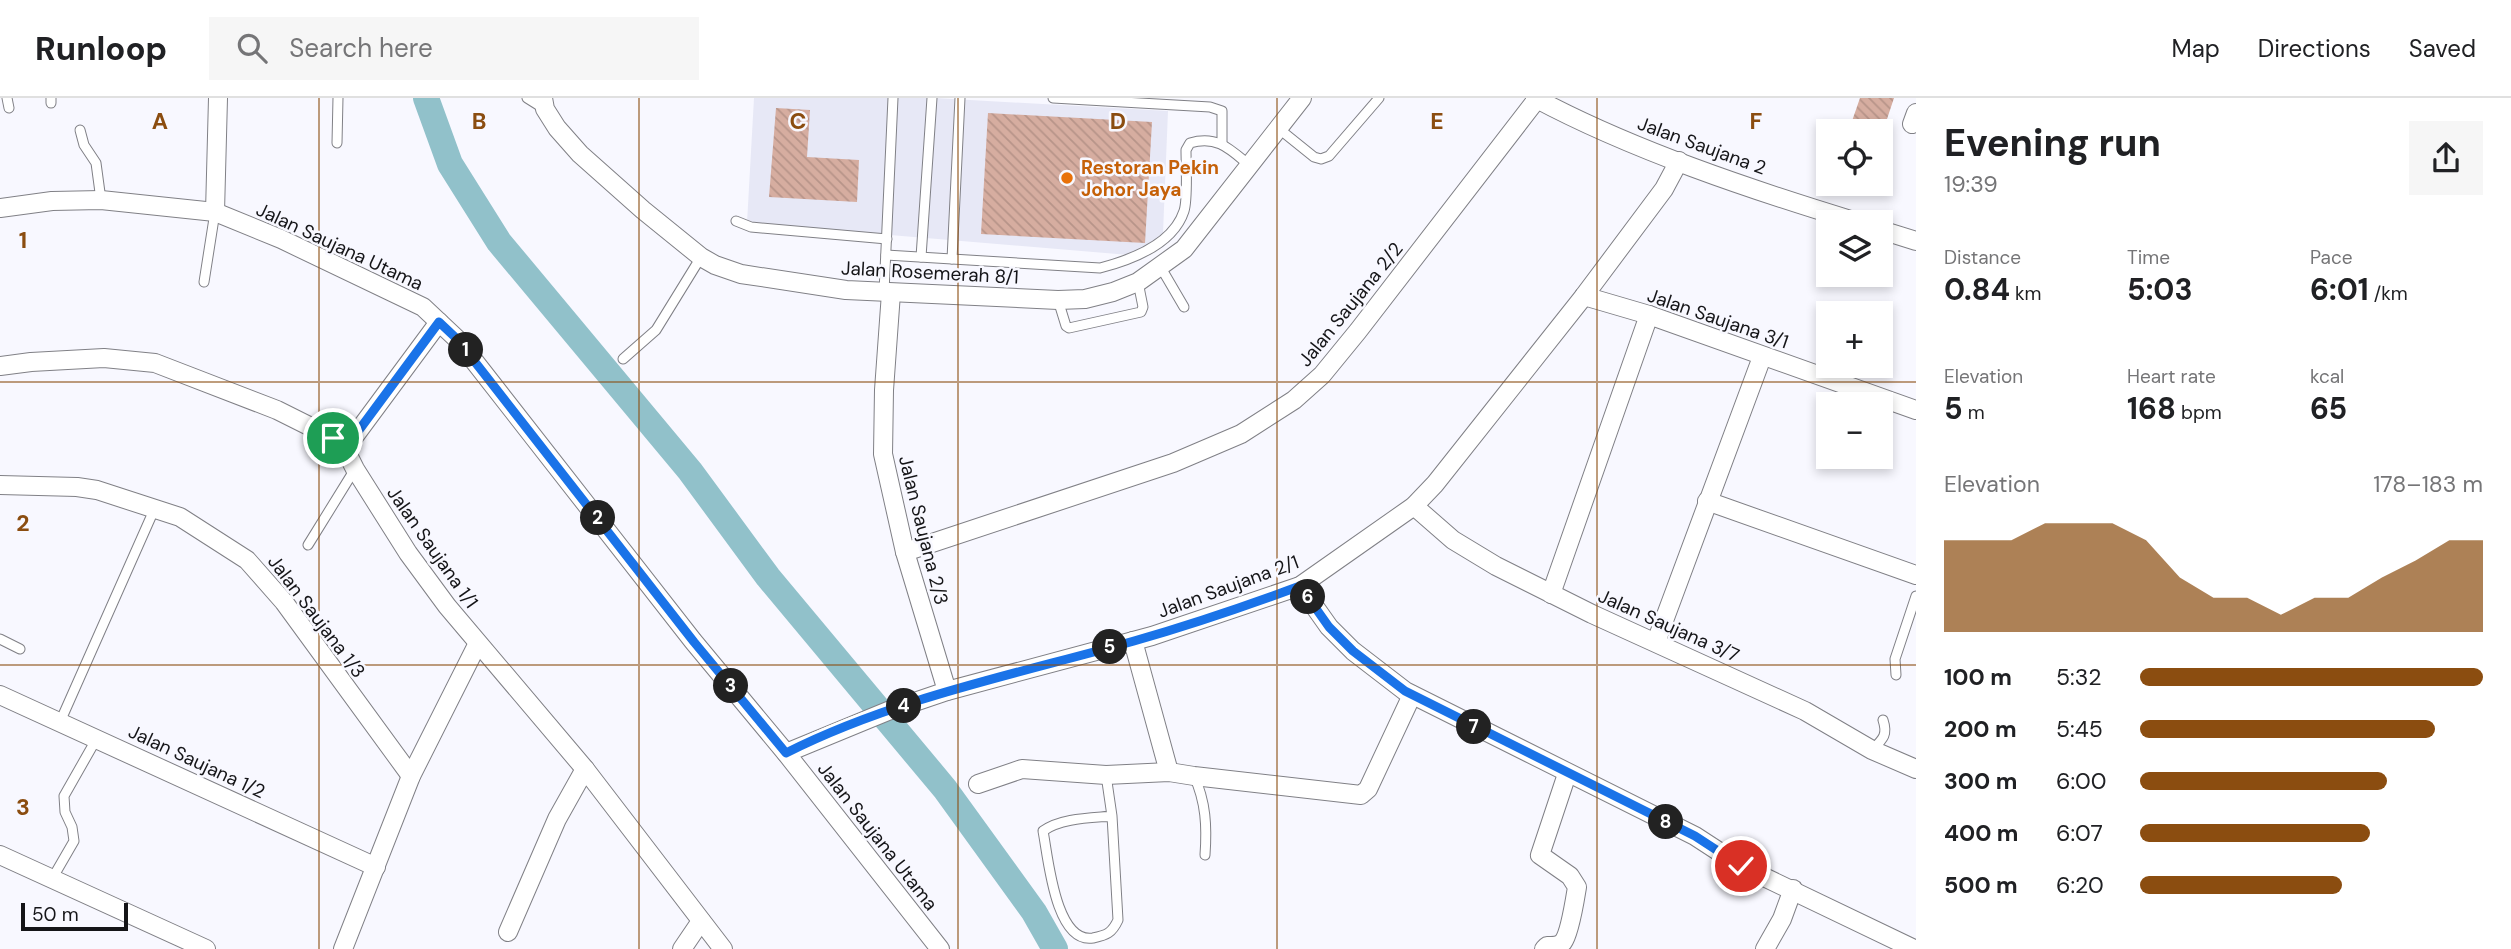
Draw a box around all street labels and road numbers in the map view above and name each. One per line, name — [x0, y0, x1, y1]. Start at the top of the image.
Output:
street label: Jalan Saujana 2 — [1634, 111, 1770, 180]
street label: Jalan Saujana Utama — [252, 197, 427, 296]
street label: Jalan Saujana 2/2 — [1292, 237, 1408, 372]
street label: Jalan Rosemerah 8/1 — [840, 255, 1020, 290]
street label: Jalan Saujana 3/1 — [1644, 283, 1792, 354]
street label: Jalan Saujana 2/3 — [893, 453, 954, 607]
street label: Jalan Saujana 1/1 — [381, 481, 484, 613]
street label: Jalan Saujana 2/1 — [1154, 549, 1302, 624]
street label: Jalan Saujana 1/3 — [262, 550, 371, 683]
street label: Jalan Saujana 3/7 — [1594, 583, 1743, 668]
street label: Jalan Saujana 1/2 — [124, 719, 269, 804]
street label: Jalan Saujana Utama — [812, 757, 943, 915]

